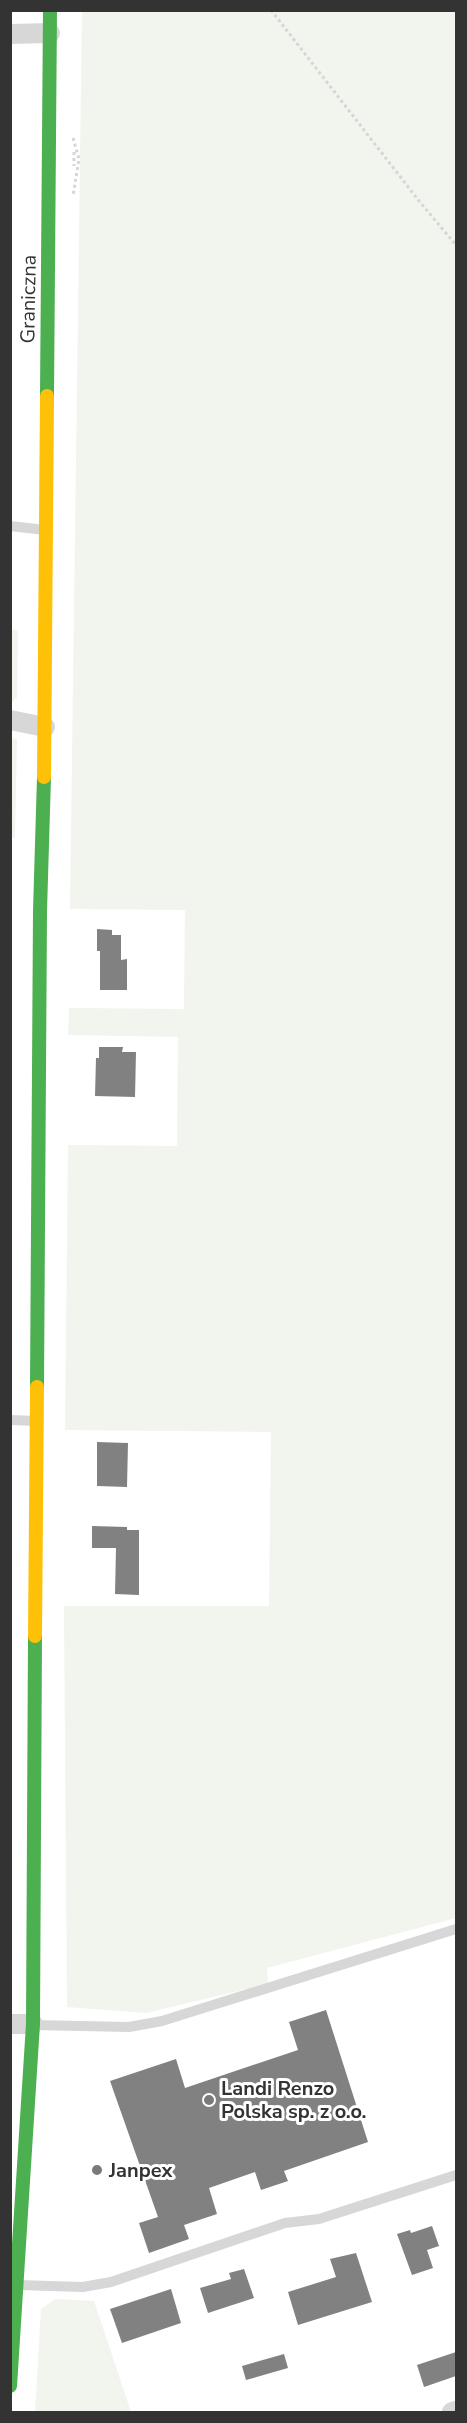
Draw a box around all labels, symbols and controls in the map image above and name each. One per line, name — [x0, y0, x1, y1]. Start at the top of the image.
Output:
street label: Graniczna — [14, 254, 43, 344]
place label: Landi Renzo Polska sp. z o.o. — [221, 2075, 367, 2125]
marker: Landi Renzo Polska sp. z o.o. — [202, 2093, 216, 2107]
place label: Janpex — [108, 2157, 174, 2184]
marker: Janpex — [90, 2163, 104, 2177]

